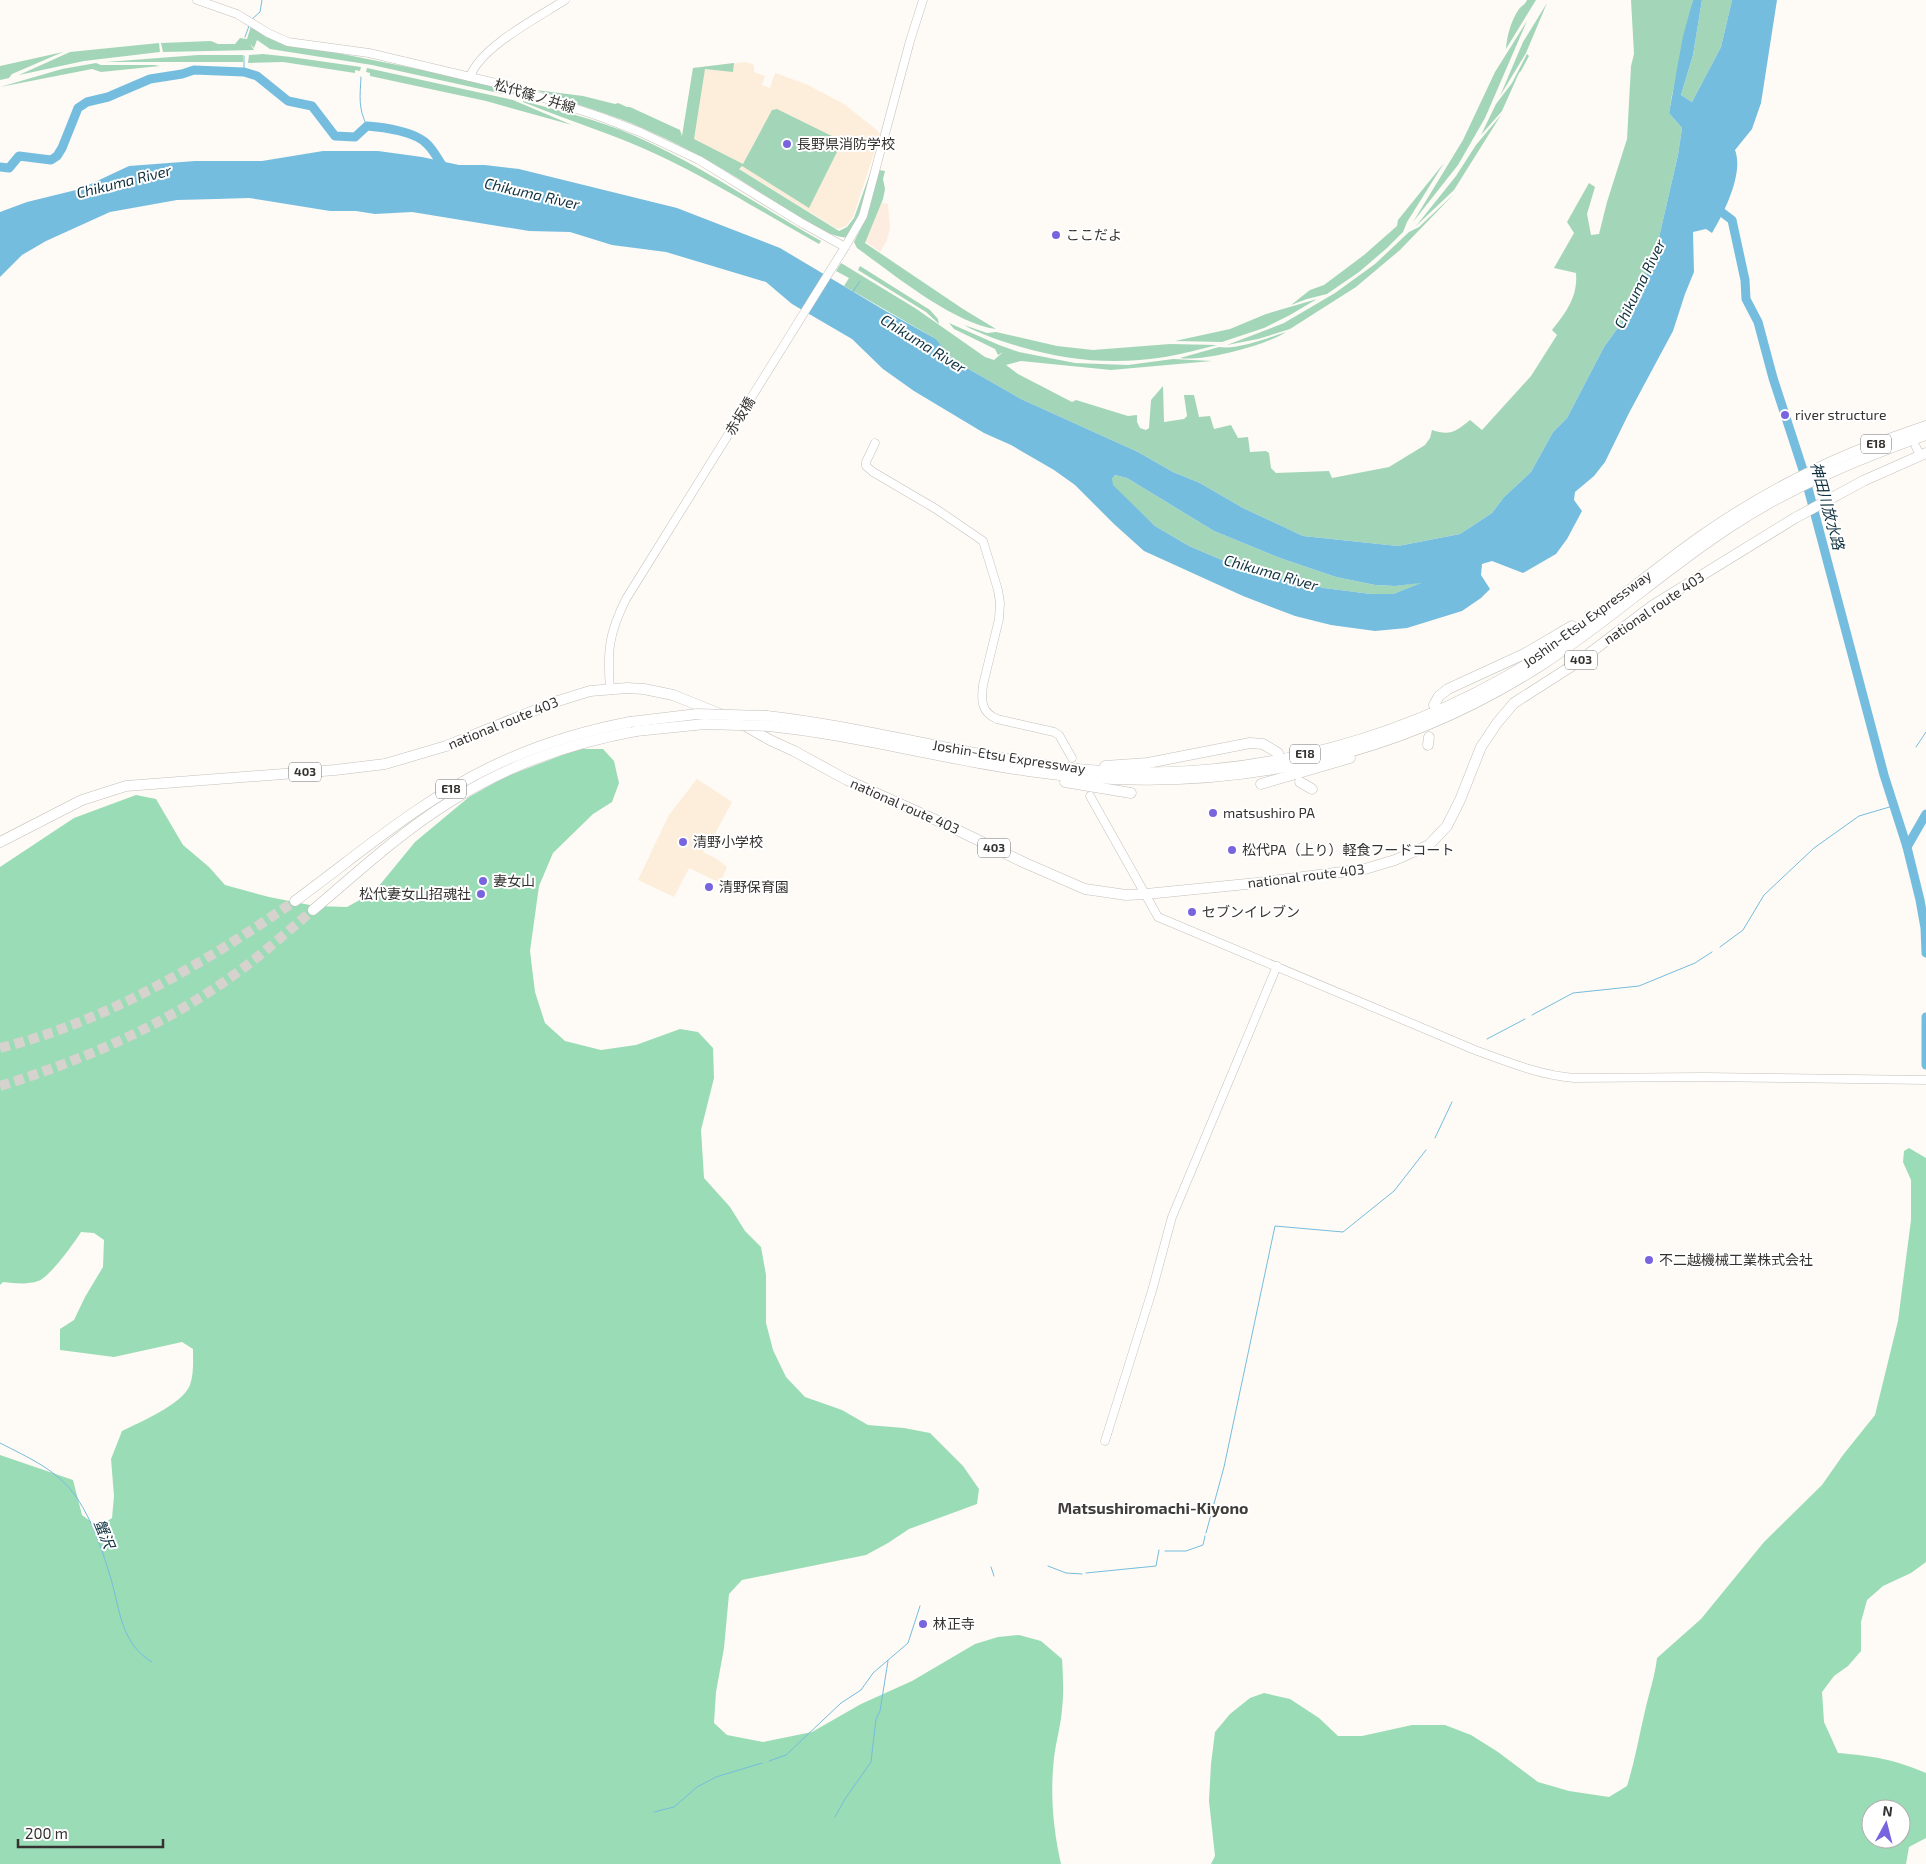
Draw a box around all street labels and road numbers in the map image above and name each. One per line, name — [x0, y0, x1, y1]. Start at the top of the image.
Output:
street label: 松代篠ノ井線 — [492, 75, 578, 116]
street label: 赤坂橋 — [721, 393, 758, 438]
road number: E18 — [1861, 434, 1891, 454]
street label: Joshin-Etsu Expressway — [1519, 566, 1655, 671]
street label: national route 403 — [1600, 568, 1707, 647]
road number: 403 — [1565, 650, 1597, 670]
street label: national route 403 — [445, 693, 560, 752]
street label: Joshin-Etsu Expressway — [932, 736, 1087, 777]
road number: E18 — [1290, 744, 1320, 764]
road number: 403 — [289, 762, 321, 782]
street label: national route 403 — [848, 774, 962, 837]
road number: E18 — [436, 780, 466, 799]
road number: 403 — [978, 838, 1010, 858]
street label: national route 403 — [1247, 860, 1365, 891]

